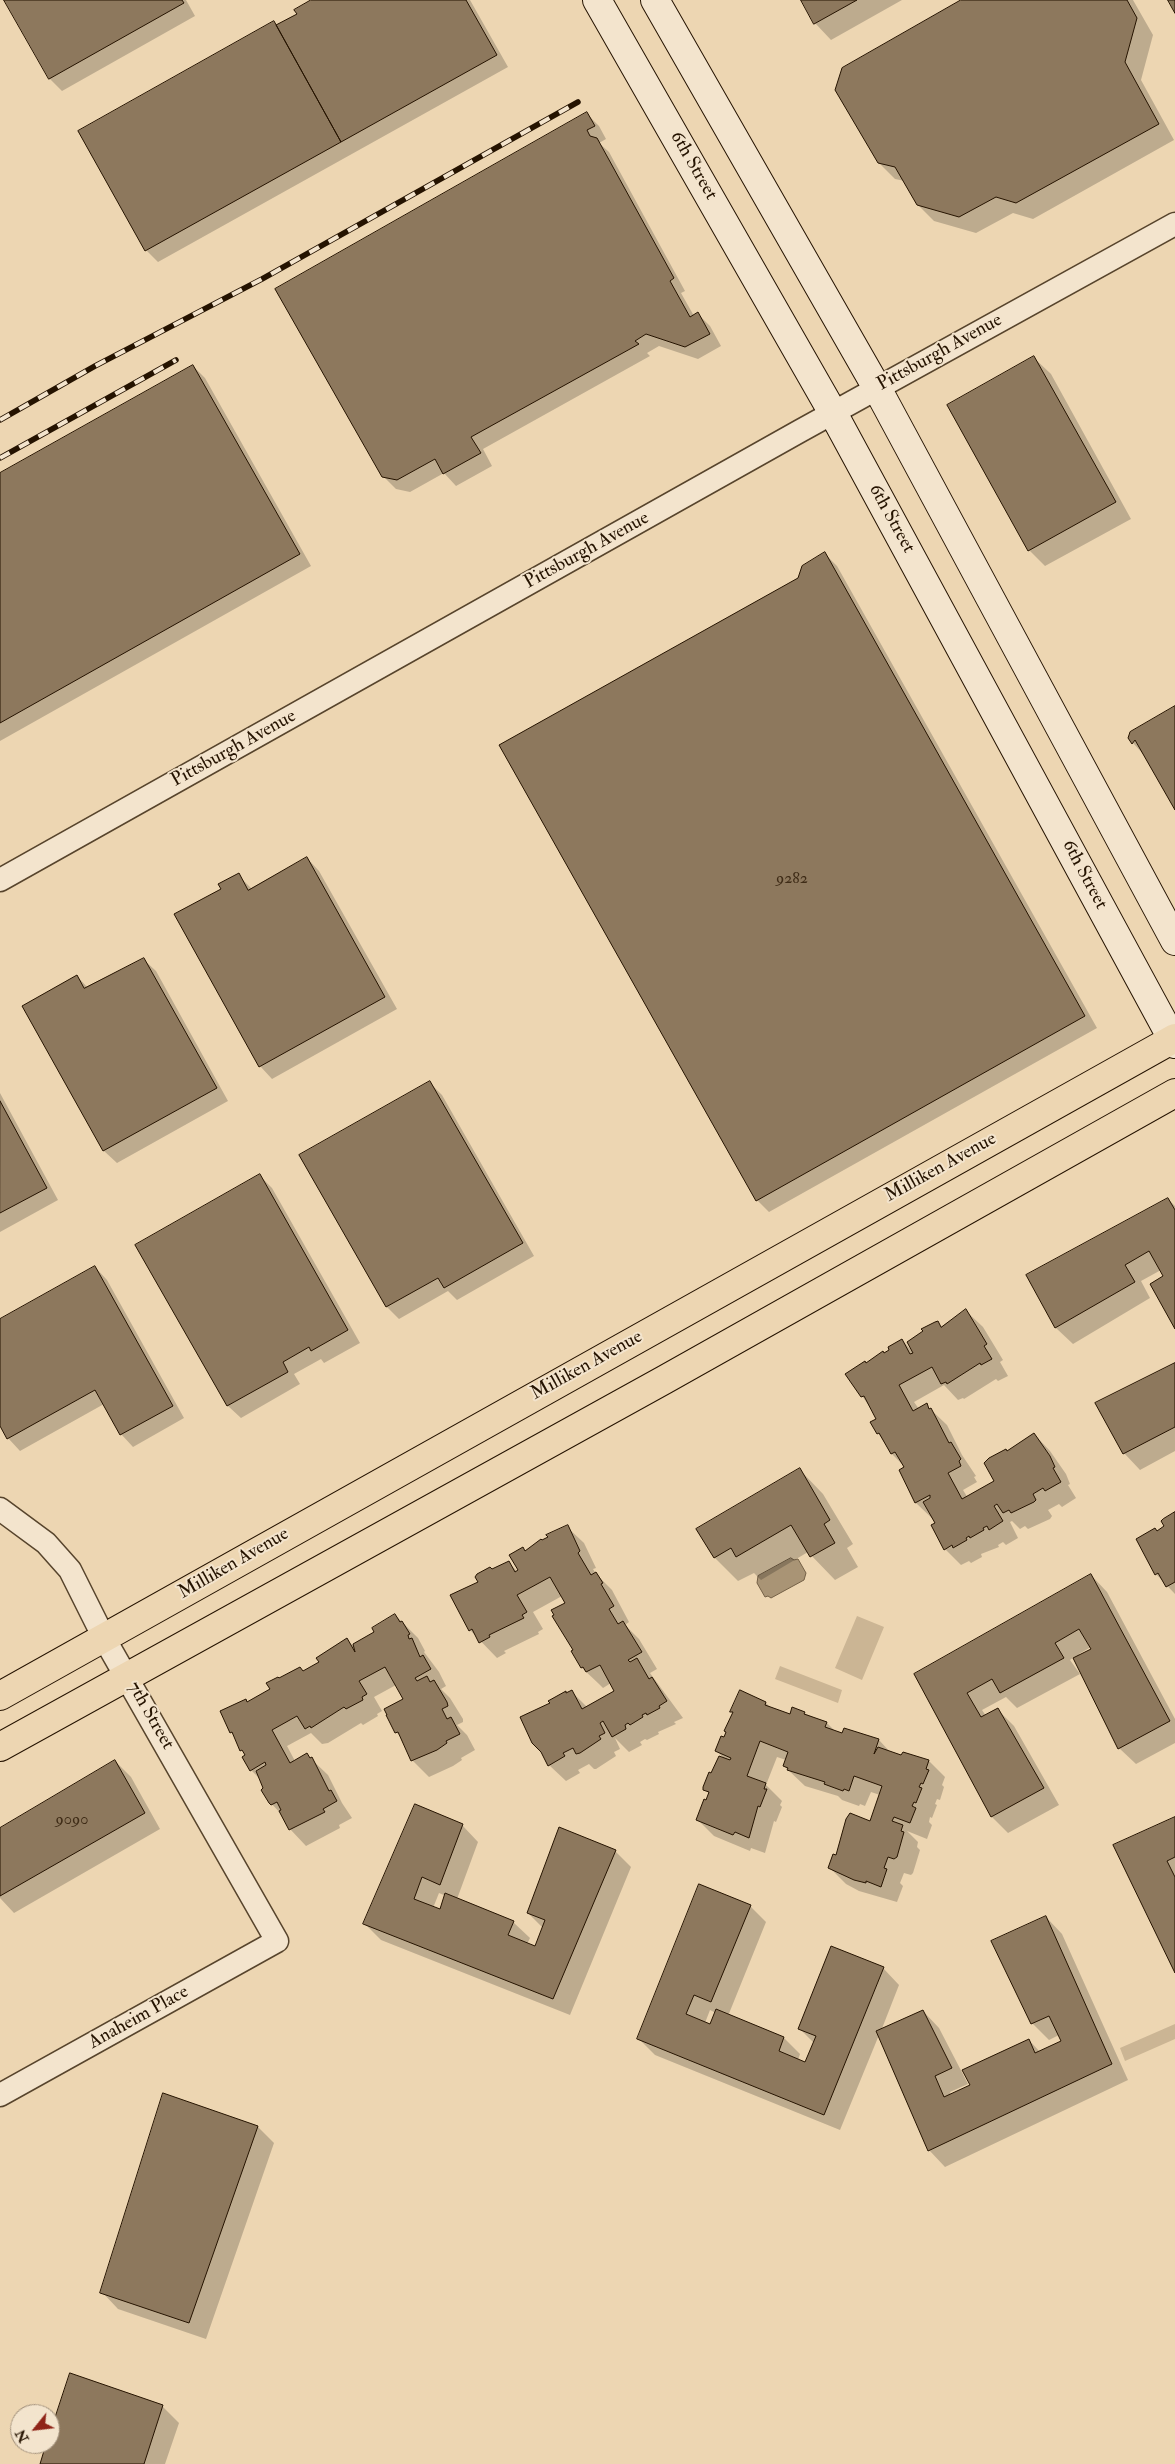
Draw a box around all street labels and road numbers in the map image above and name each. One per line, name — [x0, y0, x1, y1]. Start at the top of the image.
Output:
street label: 6th Street — [664, 128, 722, 204]
street label: Pittsburgh Avenue — [874, 309, 1006, 397]
street label: 6th Street — [863, 480, 919, 558]
street label: Pittsburgh Avenue — [521, 507, 653, 595]
street label: Pittsburgh Avenue — [168, 705, 300, 793]
street label: 6th Street — [1056, 836, 1112, 914]
street label: Milliken Avenue — [881, 1128, 1001, 1208]
street label: Milliken Avenue — [527, 1326, 647, 1406]
street label: Milliken Avenue — [175, 1523, 293, 1605]
street label: 7th Street — [121, 1678, 179, 1754]
street label: Anaheim Place — [85, 1981, 193, 2055]

